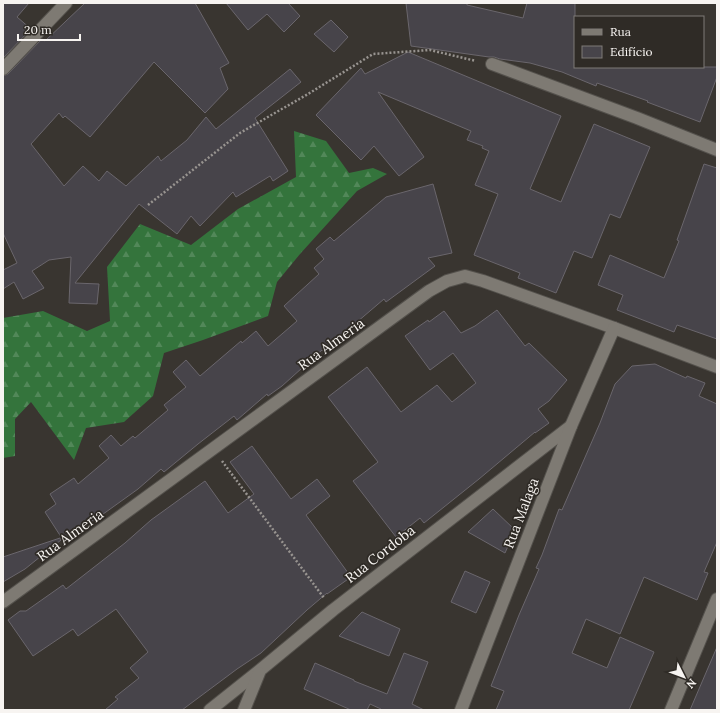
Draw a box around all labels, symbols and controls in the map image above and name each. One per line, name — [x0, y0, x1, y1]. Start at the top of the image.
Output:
scale bar — [18, 16, 80, 42]
legend — [574, 16, 704, 68]
text: 20 m — [24, 22, 52, 37]
text: Rua — [610, 24, 631, 39]
text: Edifício — [610, 44, 653, 59]
street label: Rua Almeria — [294, 314, 368, 374]
street label: Rua Malaga — [499, 475, 543, 551]
street label: Rua Almeria — [33, 505, 107, 565]
street label: Rua Cordoba — [341, 521, 419, 587]
north arrow — [664, 657, 704, 697]
text: N — [683, 676, 699, 692]

